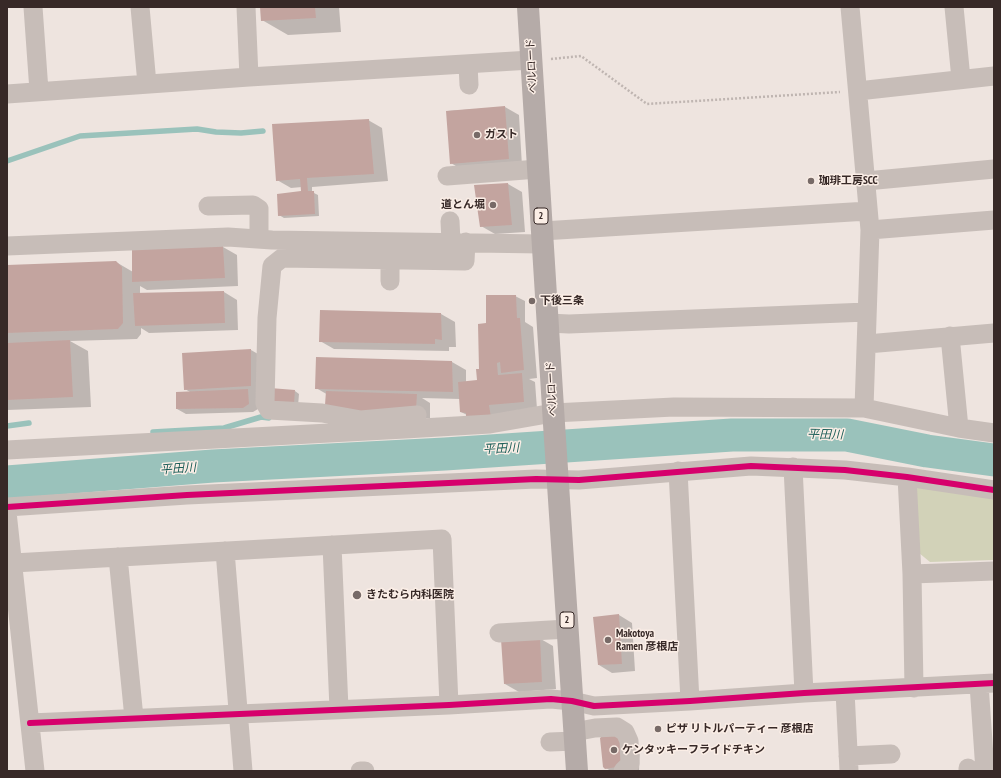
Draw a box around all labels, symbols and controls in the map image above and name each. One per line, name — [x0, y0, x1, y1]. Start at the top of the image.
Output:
street label: ベルロード — [524, 38, 540, 94]
place label: ガスト — [485, 128, 518, 142]
marker: ガスト — [472, 130, 482, 140]
place label: 珈琲工房SCC — [819, 174, 878, 188]
marker: 珈琲工房SCC — [806, 176, 816, 186]
place label: 道とん堀 — [441, 198, 485, 212]
marker: 道とん堀 — [488, 200, 498, 210]
road number: 2 — [534, 208, 548, 224]
place label: 下後三条 — [540, 294, 584, 308]
marker: 下後三条 — [527, 296, 537, 306]
street label: ベルロード — [544, 361, 560, 417]
water label: 平田川 — [807, 427, 843, 443]
water label: 平田川 — [483, 441, 519, 457]
water label: 平田川 — [160, 461, 196, 477]
place label: きたむら内科医院 — [366, 588, 454, 602]
marker: きたむら内科医院 — [351, 589, 363, 601]
road number: 2 — [560, 612, 574, 628]
place label: Makotoya Ramen 彦根店 — [616, 627, 678, 653]
marker: Makotoya Ramen 彦根店 — [603, 635, 613, 645]
place label: ピザ リトルパーティー 彦根店 — [666, 722, 814, 736]
marker: ピザ リトルパーティー 彦根店 — [653, 724, 663, 734]
place label: ケンタッキーフライドチキン — [622, 743, 765, 757]
marker: ケンタッキーフライドチキン — [609, 745, 619, 755]

